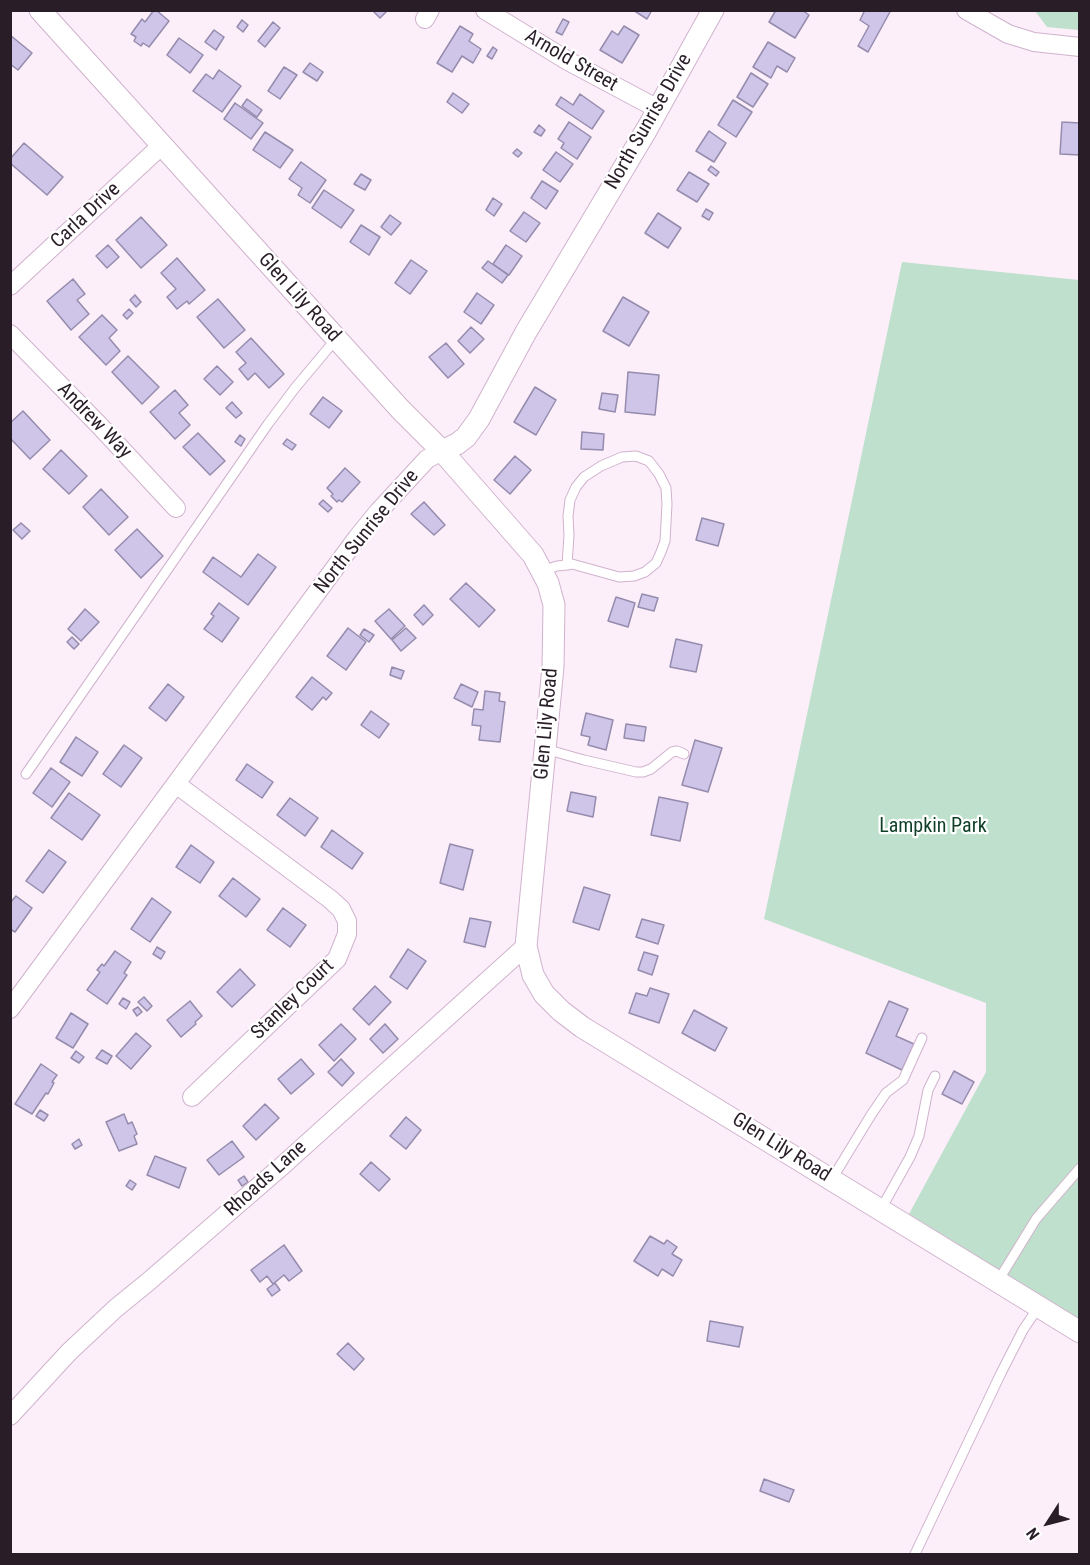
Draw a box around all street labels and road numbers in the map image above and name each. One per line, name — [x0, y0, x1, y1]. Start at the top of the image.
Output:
street label: Arnold Street — [520, 25, 622, 97]
street label: North Sunrise Drive — [600, 50, 698, 194]
street label: Carla Drive — [46, 178, 126, 254]
street label: Glen Lily Road — [253, 248, 345, 348]
street label: Andrew Way — [52, 378, 136, 464]
street label: North Sunrise Drive — [310, 465, 424, 599]
street label: Glen Lily Road — [530, 667, 564, 781]
street label: Stanley Court — [247, 955, 339, 1045]
street label: Glen Lily Road — [727, 1108, 835, 1188]
street label: Rhoads Lane — [220, 1136, 312, 1222]

